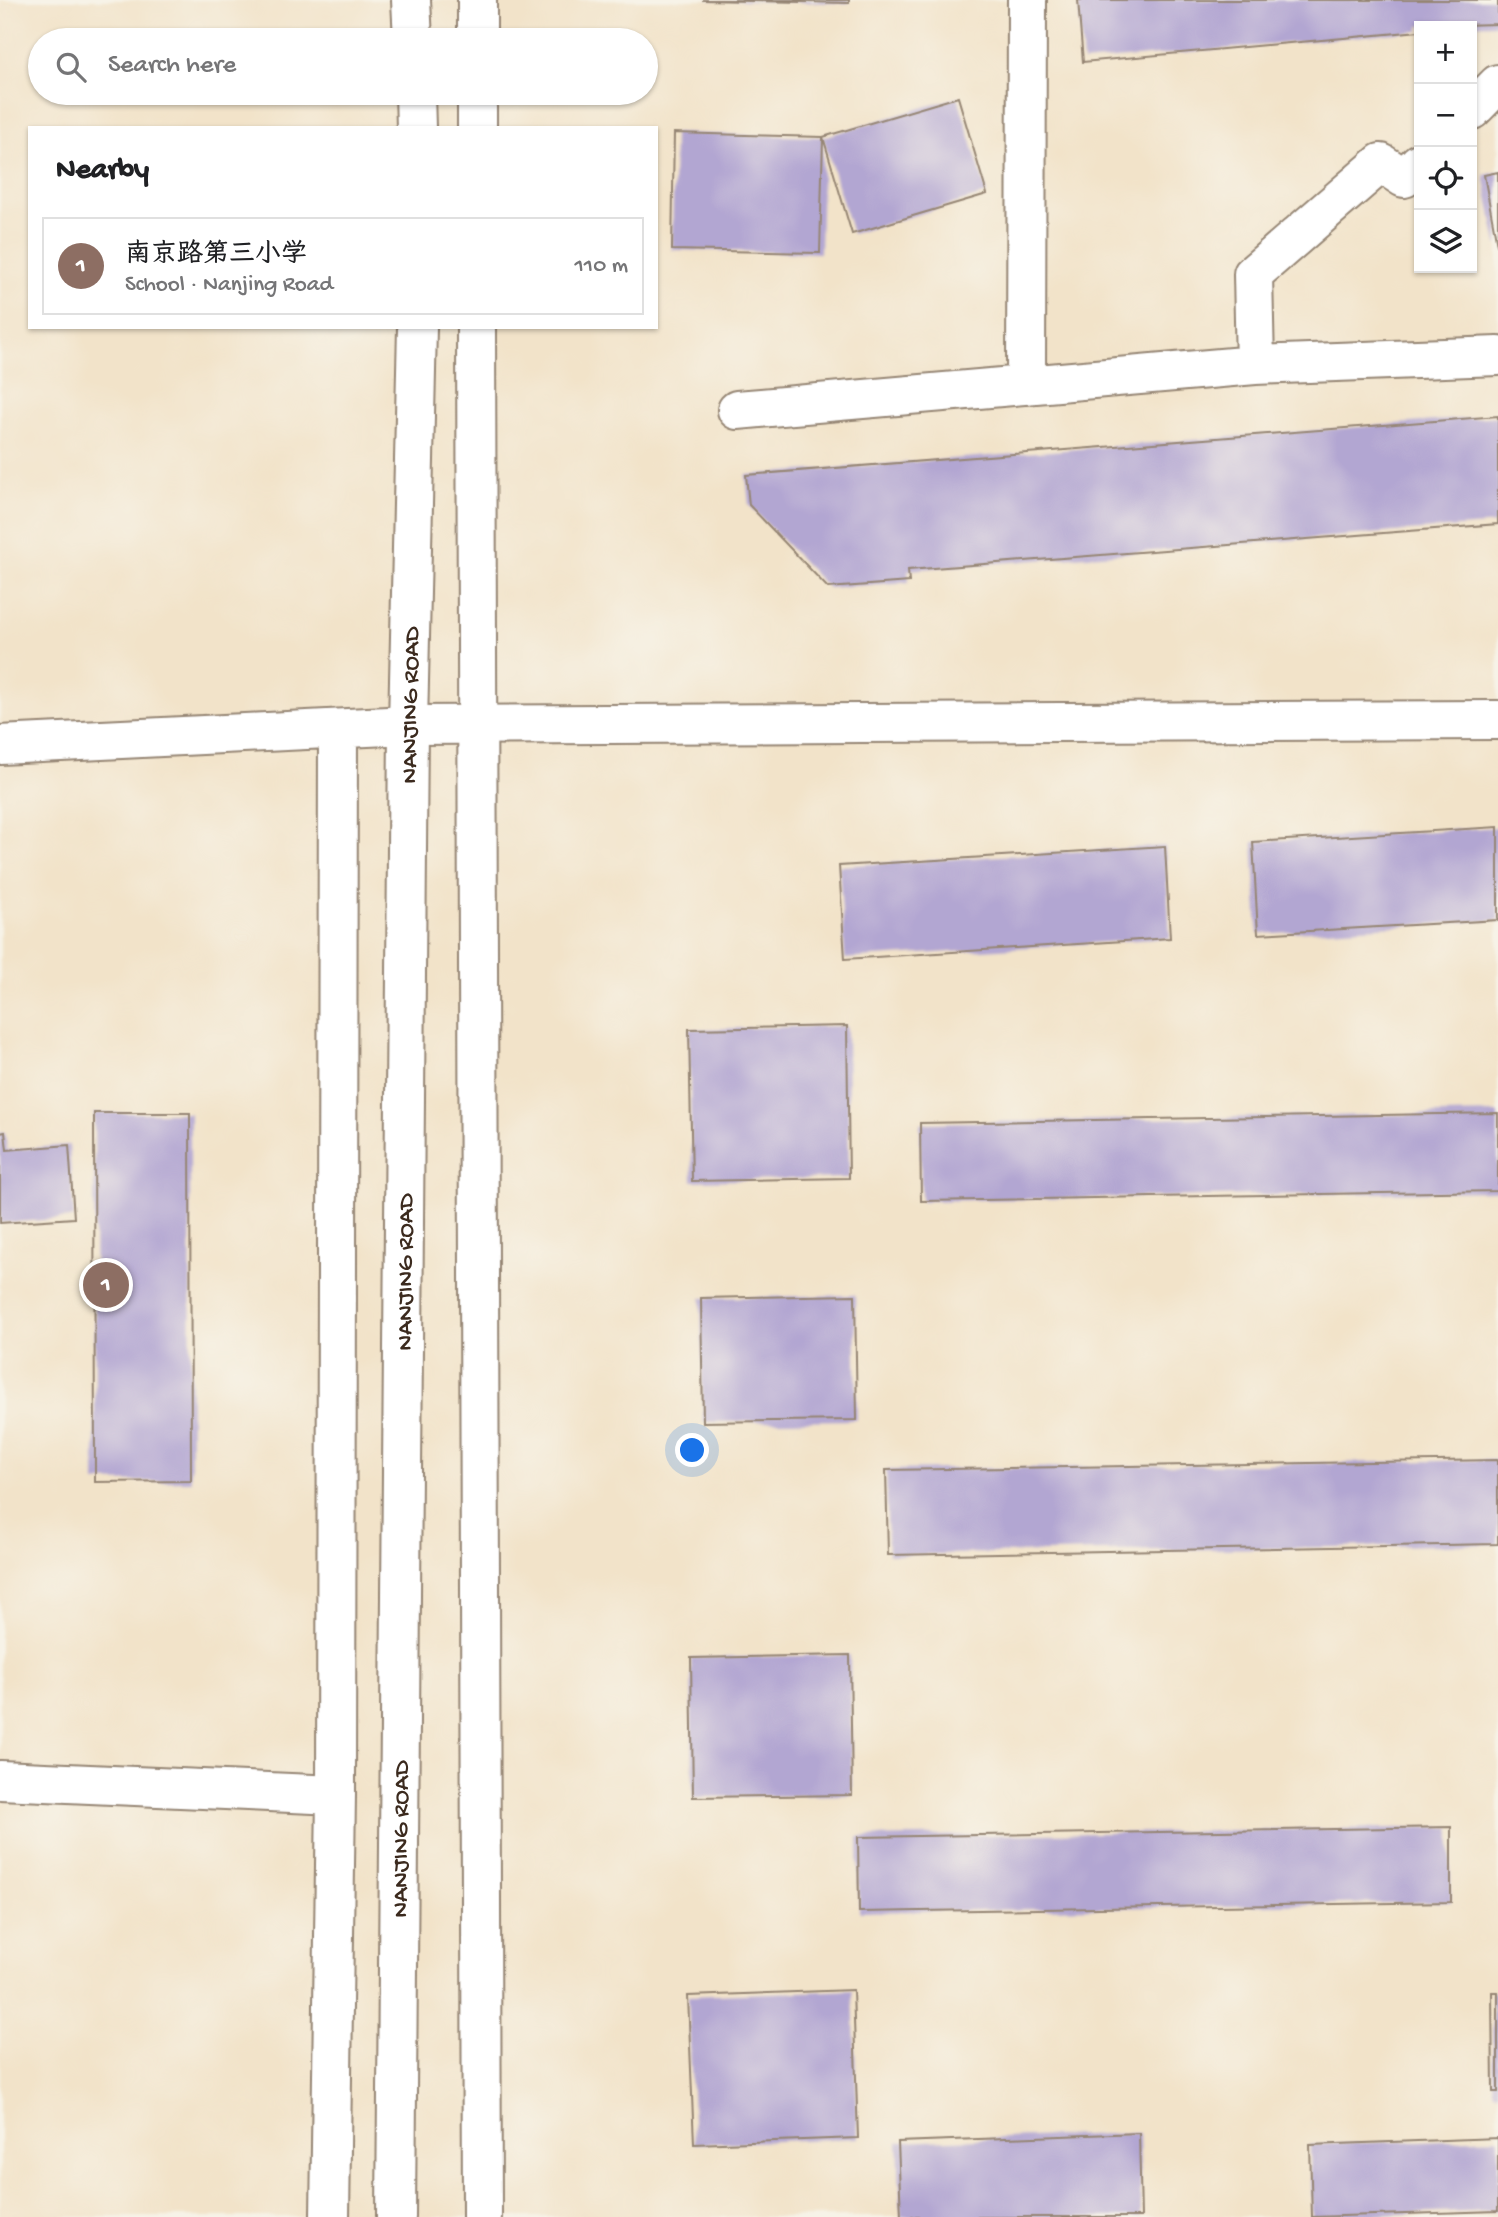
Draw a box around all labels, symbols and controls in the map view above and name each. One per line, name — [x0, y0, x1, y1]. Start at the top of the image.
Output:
map controls — [1414, 21, 1477, 273]
button: + — [1414, 21, 1477, 84]
search box — [28, 28, 658, 105]
icon: search — [52, 48, 90, 86]
text: Search here — [108, 51, 236, 82]
button: − — [1414, 84, 1477, 147]
button: locate — [1414, 147, 1477, 210]
text: Nearby — [56, 154, 149, 189]
button: layers — [1414, 210, 1477, 273]
text: 南京路第三小学 — [125, 241, 307, 272]
text: 1 — [76, 253, 86, 280]
text: 110 m — [575, 253, 628, 280]
text: School · Nanjing Road — [125, 272, 333, 299]
street label: NANJING ROAD — [397, 626, 428, 784]
street label: NANJING ROAD — [392, 1193, 422, 1351]
pin: 1 — [83, 1259, 129, 1311]
your location — [675, 1433, 709, 1467]
street label: NANJING ROAD — [387, 1760, 418, 1918]

